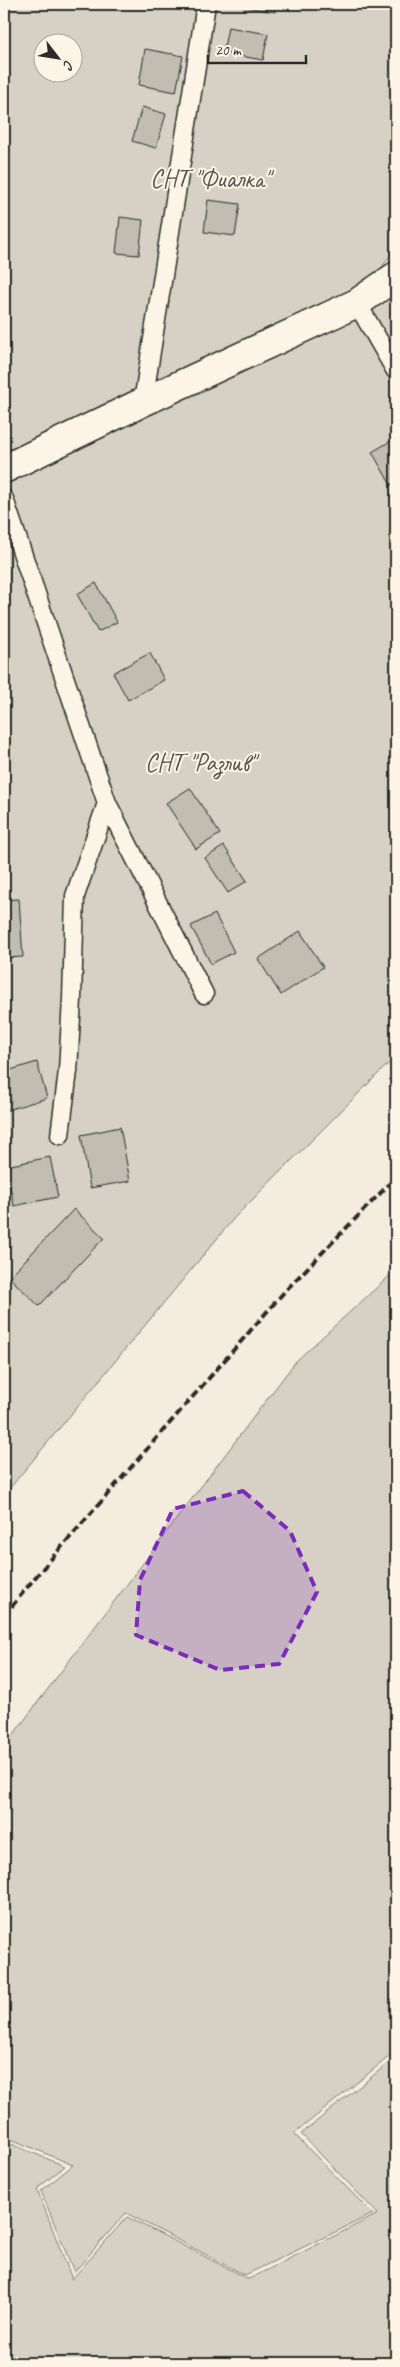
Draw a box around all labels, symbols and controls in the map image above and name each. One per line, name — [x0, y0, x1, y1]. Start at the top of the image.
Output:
north arrow — [32, 32, 82, 82]
scale bar — [208, 32, 305, 64]
text: 20 m — [215, 41, 242, 60]
text: С — [59, 57, 78, 74]
park label: СНТ "Фиалка" — [150, 163, 275, 195]
park label: СНТ "Разлив" — [145, 747, 260, 780]

